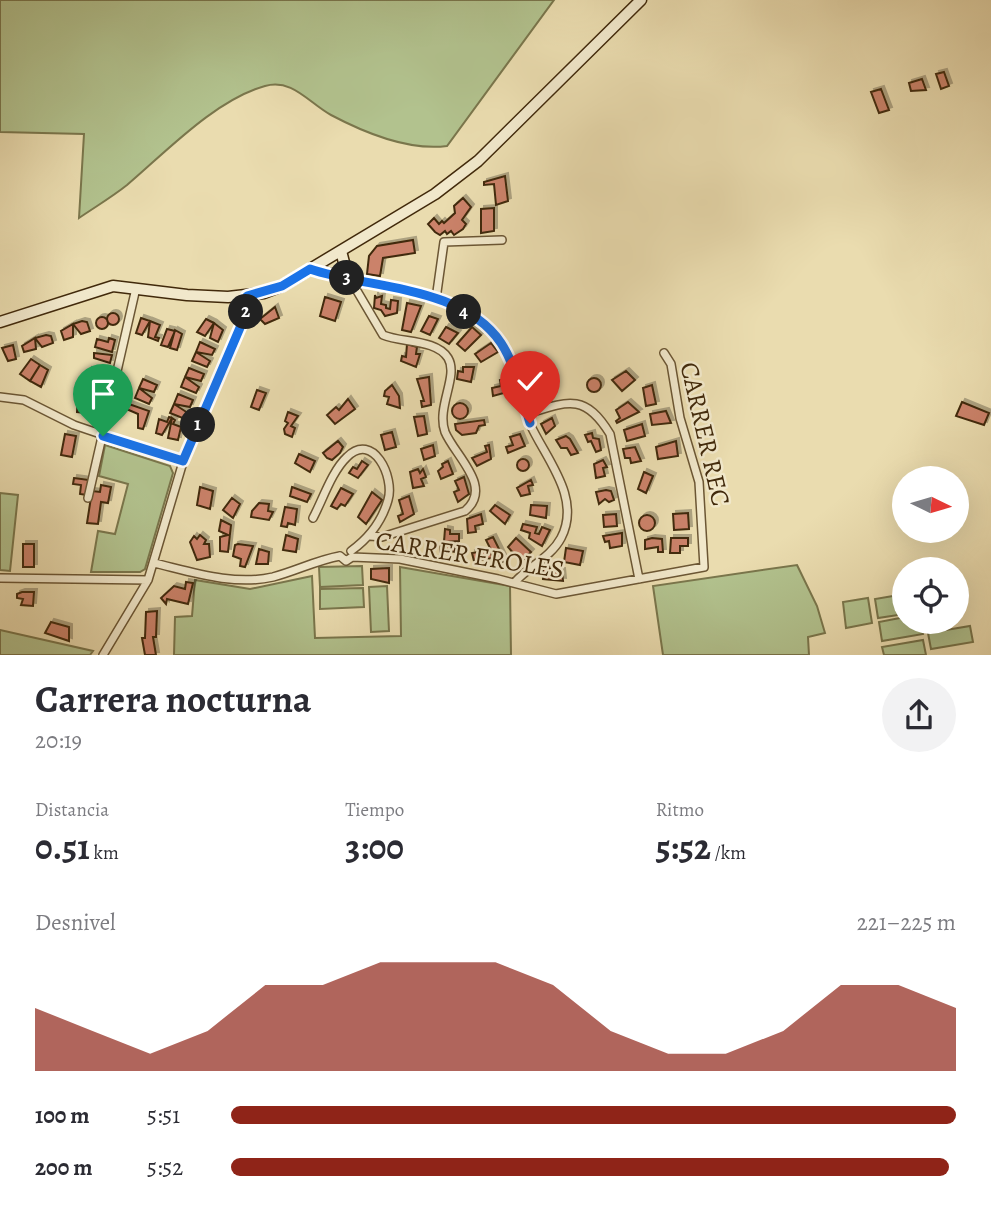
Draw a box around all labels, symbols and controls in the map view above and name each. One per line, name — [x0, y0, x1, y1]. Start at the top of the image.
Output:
pin: 3 — [330, 260, 364, 296]
text: 3 — [342, 264, 351, 290]
pin: 2 — [229, 294, 264, 330]
pin: 4 — [447, 294, 482, 330]
text: 2 — [241, 298, 250, 324]
text: 4 — [459, 298, 468, 324]
pin — [500, 351, 560, 423]
street label: CARRER REC — [671, 359, 739, 509]
icon: check — [511, 362, 549, 400]
pin — [73, 364, 133, 436]
icon: arrive — [84, 375, 122, 413]
pin: 1 — [180, 408, 216, 442]
text: 1 — [194, 411, 201, 437]
north arrow — [892, 466, 970, 542]
map controls — [892, 466, 969, 634]
street label: CARRER EROLES — [373, 523, 567, 587]
button: locate — [892, 557, 969, 634]
text: Carrera nocturna — [35, 673, 311, 725]
button: share — [882, 678, 956, 752]
text: 20:19 — [35, 725, 82, 756]
text: Distancia — [35, 797, 109, 823]
text: Tiempo — [345, 797, 404, 823]
text: Ritmo — [656, 797, 704, 823]
text: 0.51 — [35, 823, 90, 871]
text: 3:00 — [345, 823, 404, 871]
text: 5:52 — [656, 823, 711, 871]
text: km — [90, 840, 119, 866]
text: /km — [711, 840, 746, 866]
text: Desnivel — [35, 907, 116, 938]
text: 221–225 m — [857, 907, 956, 938]
text: 100 m — [35, 1100, 90, 1131]
text: 5:51 — [147, 1100, 180, 1131]
text: 200 m — [35, 1152, 93, 1183]
text: 5:52 — [147, 1152, 183, 1183]

